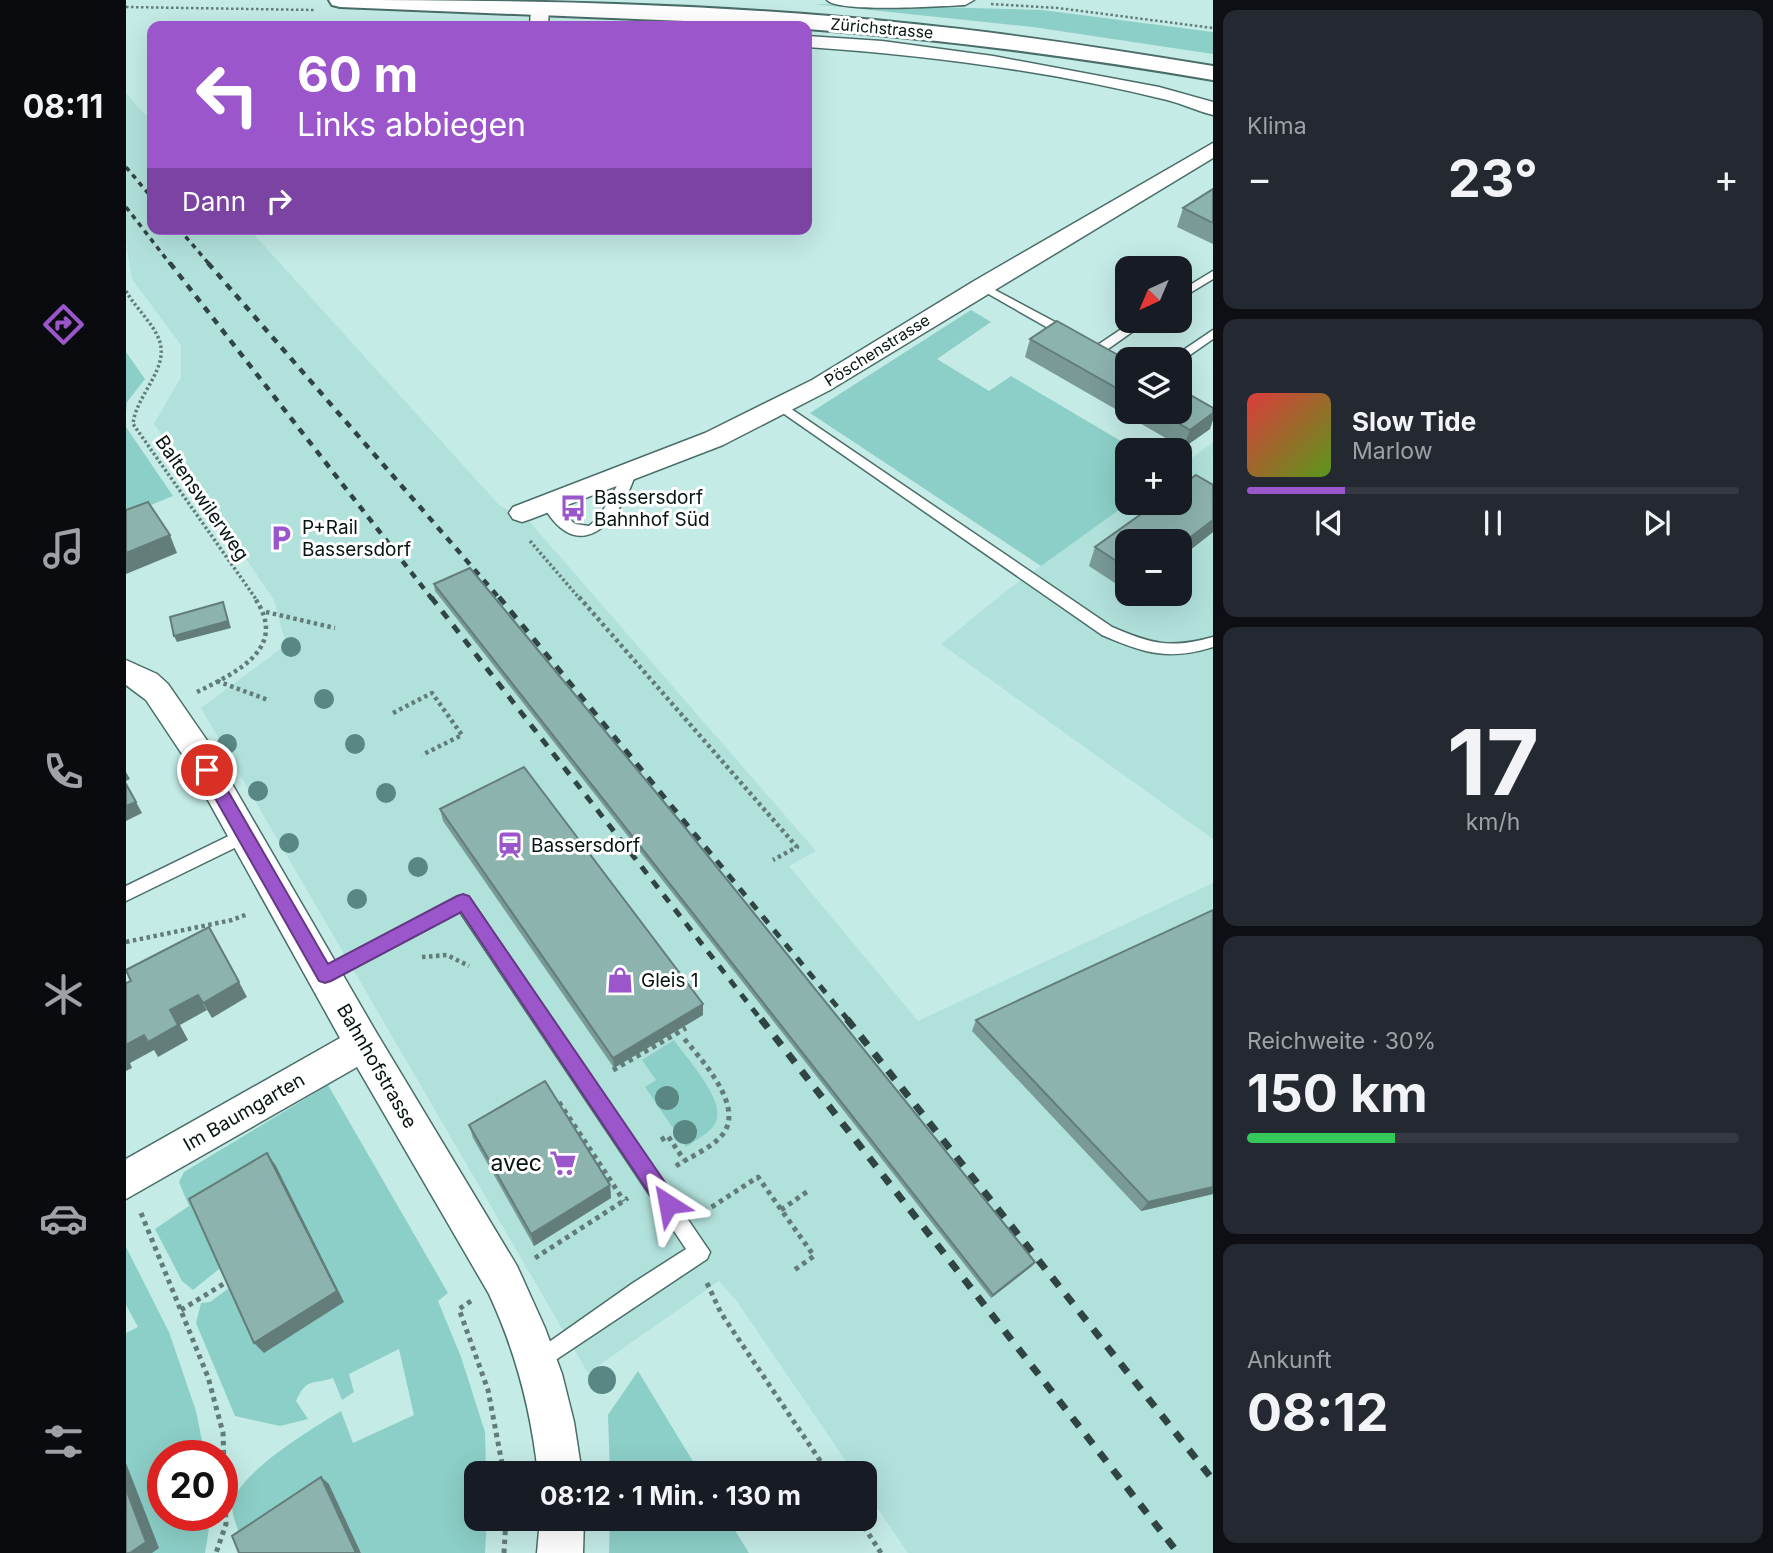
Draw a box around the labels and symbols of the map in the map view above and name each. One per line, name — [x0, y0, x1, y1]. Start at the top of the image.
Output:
street label: Zürichstrasse — [830, 14, 934, 42]
north arrow — [1115, 256, 1192, 332]
street label: Pöschenstrasse — [821, 310, 933, 390]
street label: Baltenswilerweg — [150, 431, 254, 565]
place label: Bassersdorf Bahnhof Süd — [594, 486, 710, 531]
bus stop icon: Bassersdorf Bahnhof Süd — [558, 493, 588, 523]
place label: P+Rail Bassersdorf — [302, 516, 411, 561]
parking icon: P+Rail Bassersdorf — [266, 523, 296, 553]
pin — [177, 740, 237, 800]
station icon: Bassersdorf — [495, 830, 525, 860]
place label: Bassersdorf — [531, 834, 640, 857]
shop icon: Gleis 1 — [605, 965, 635, 995]
place label: Gleis 1 — [641, 969, 699, 992]
street label: Bahnhofstrasse — [332, 1000, 422, 1132]
street label: Im Baumgarten — [179, 1068, 309, 1156]
supermarket icon: avec — [548, 1148, 578, 1178]
place label: avec — [490, 1149, 542, 1177]
position arrow — [631, 1167, 705, 1241]
speed limit sign: 20 — [147, 1440, 238, 1531]

